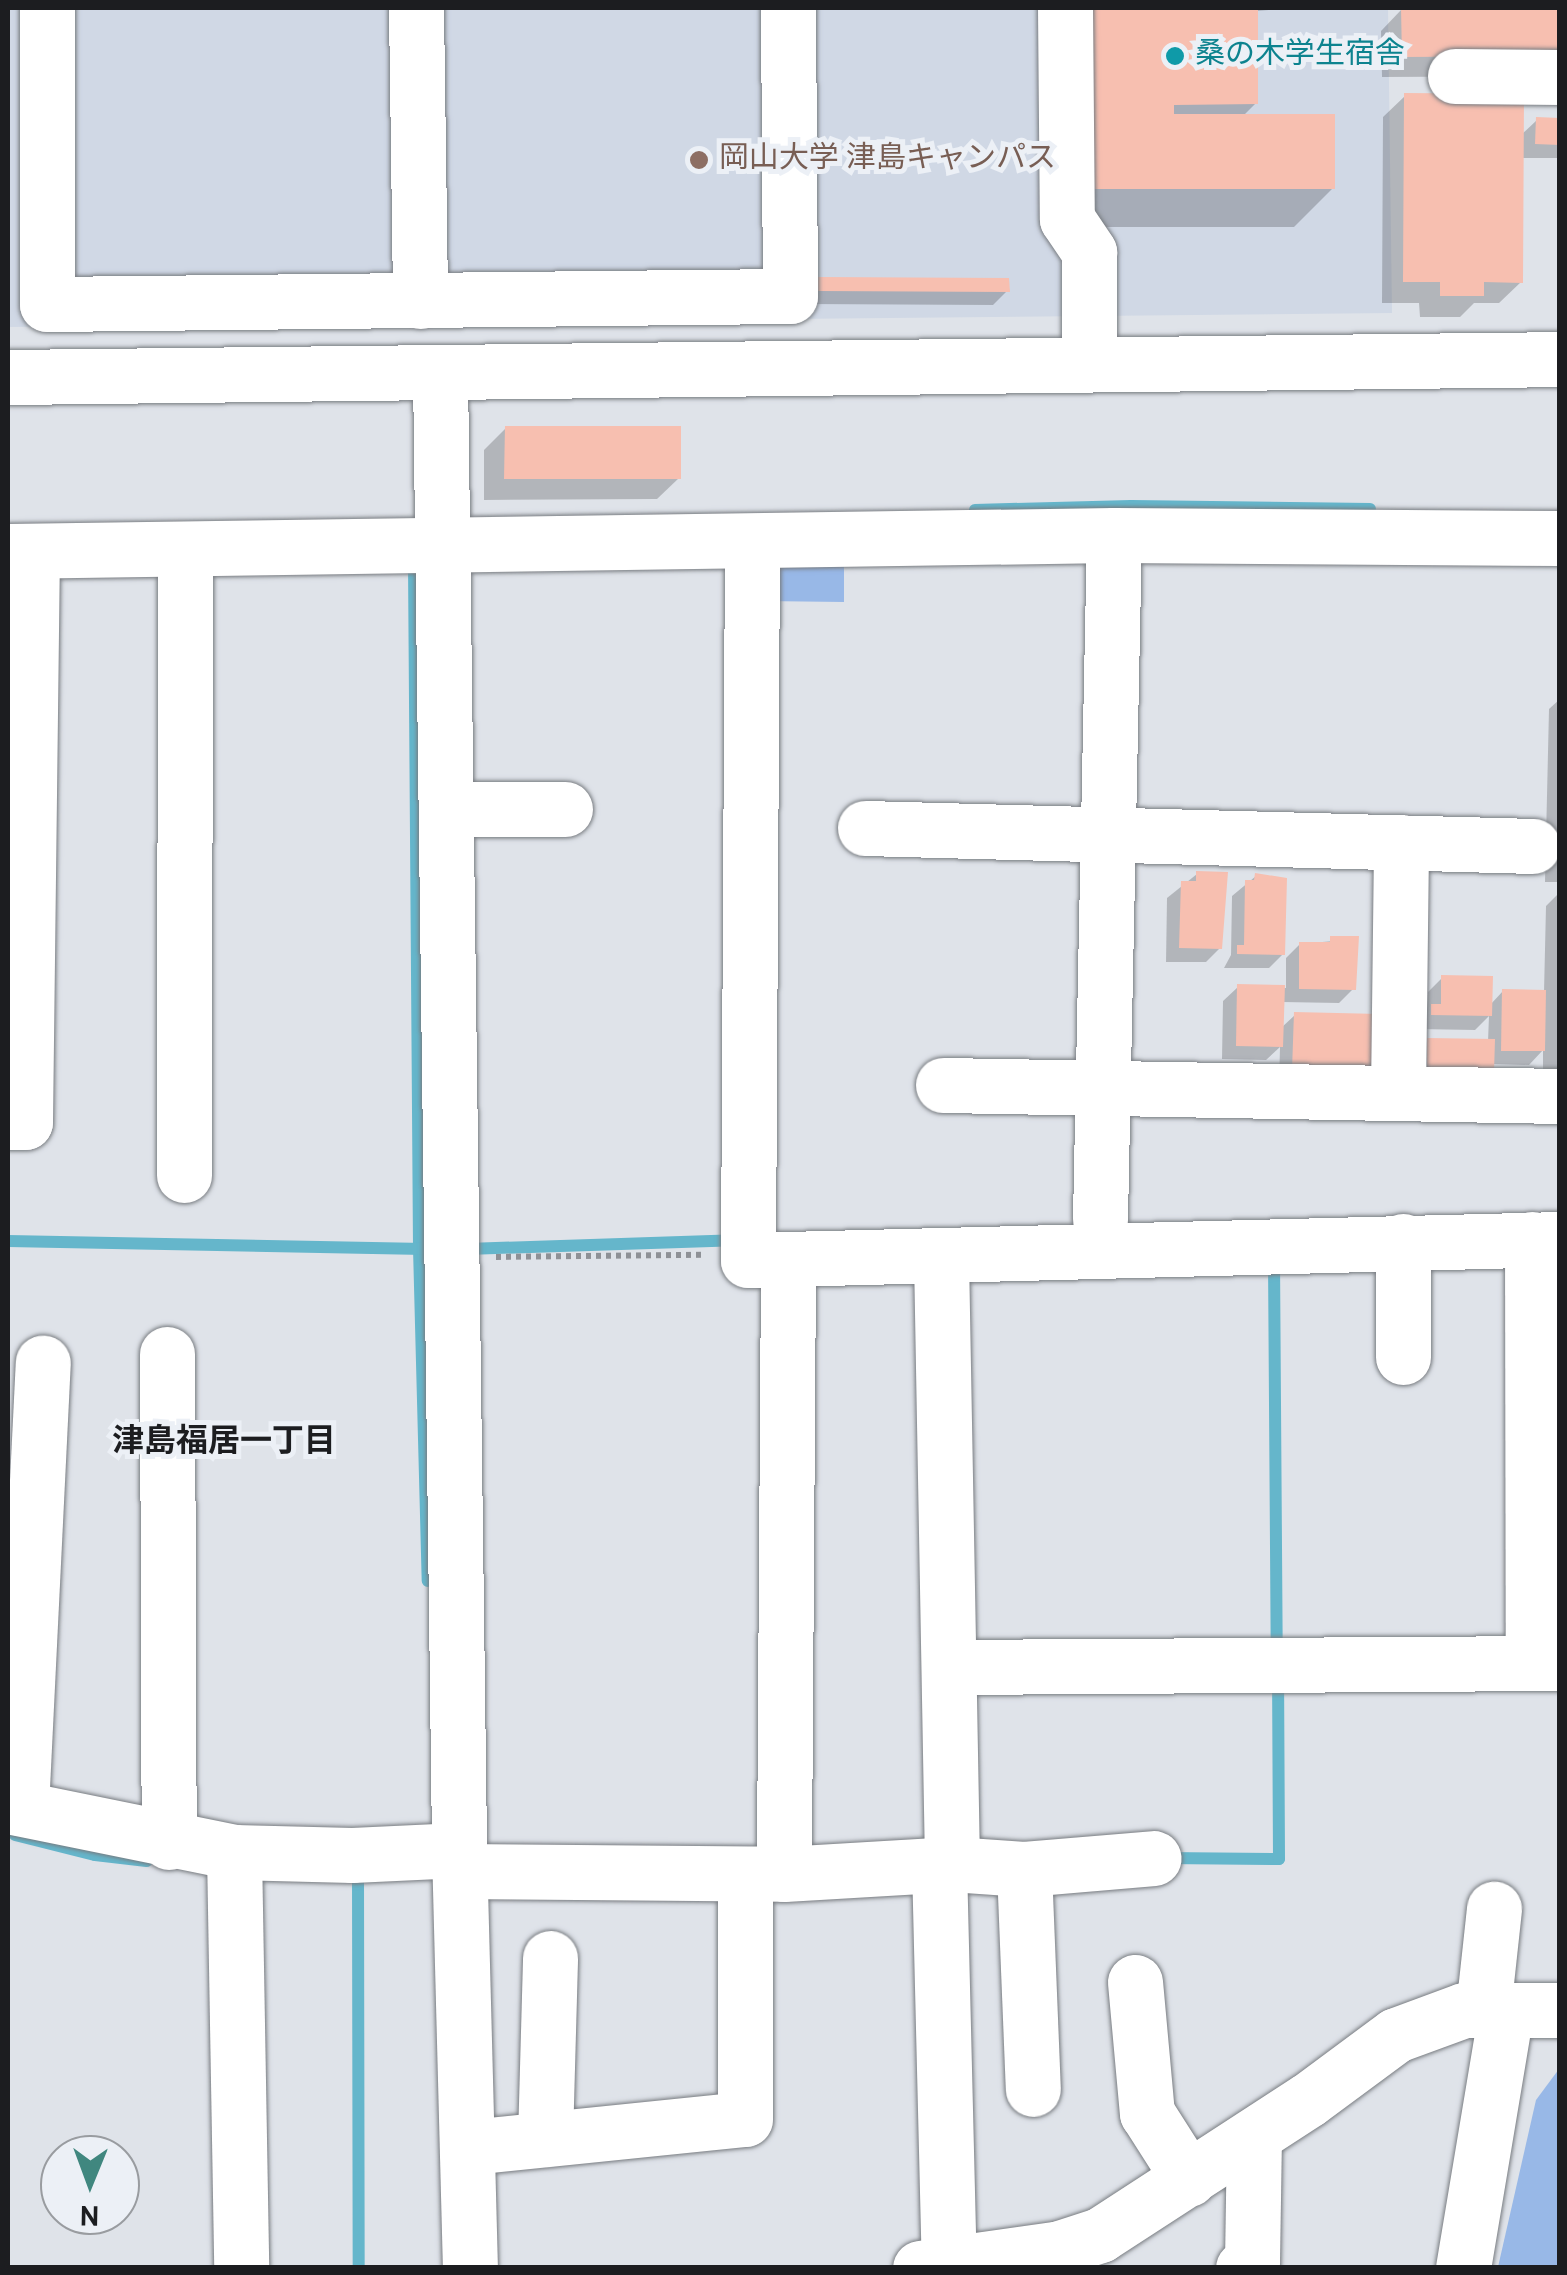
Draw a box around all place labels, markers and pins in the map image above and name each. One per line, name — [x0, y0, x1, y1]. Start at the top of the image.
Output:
place label: 桑の木学生宿舎 — [1195, 38, 1405, 74]
marker: 桑の木学生宿舎 — [1164, 45, 1186, 67]
place label: 岡山大学 津島キャンパス — [719, 142, 1056, 178]
marker: 岡山大学 津島キャンパス — [688, 149, 710, 171]

